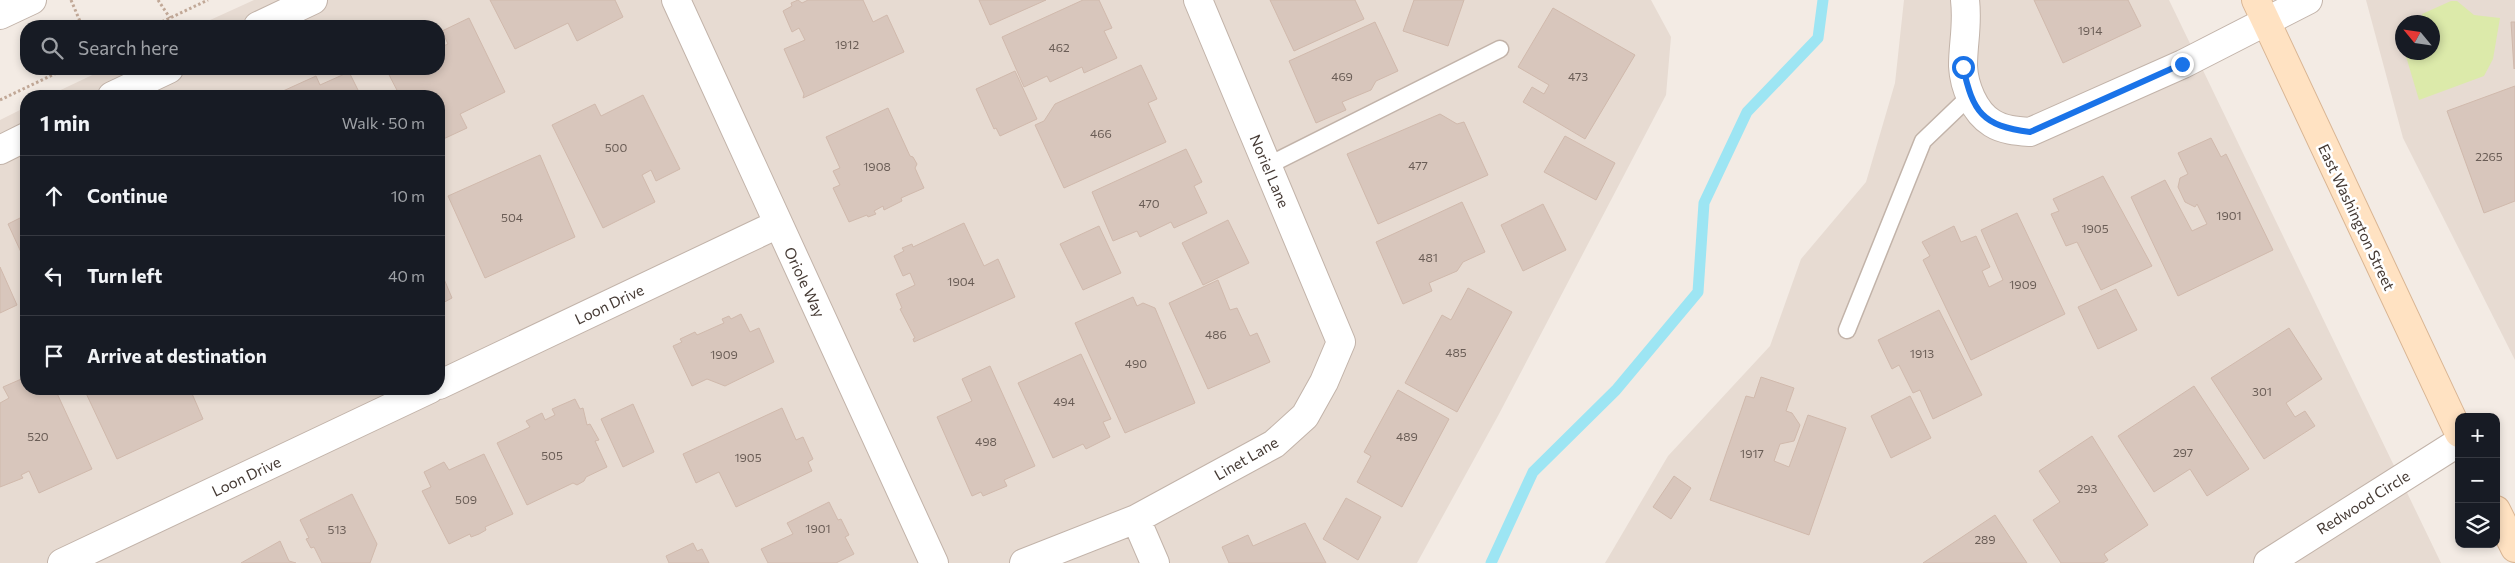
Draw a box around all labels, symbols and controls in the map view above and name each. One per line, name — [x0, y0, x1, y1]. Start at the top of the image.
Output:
north arrow — [2395, 15, 2440, 60]
search box — [20, 20, 445, 75]
house number: 1914 — [2078, 23, 2102, 37]
icon: search — [38, 34, 66, 62]
text: Search here — [78, 36, 178, 59]
house number: 1912 — [835, 37, 859, 51]
house number: 462 — [1048, 40, 1070, 54]
route end — [2171, 53, 2194, 76]
route start — [1952, 56, 1975, 79]
house number: 469 — [1331, 69, 1353, 83]
house number: 473 — [1568, 69, 1588, 83]
text: 1 min — [40, 110, 90, 135]
text: Walk · 50 m — [342, 113, 425, 132]
house number: 466 — [1090, 126, 1112, 140]
street label: Noriel Lane — [1247, 132, 1293, 210]
house number: 500 — [605, 140, 627, 154]
street label: East Washington Street — [2315, 141, 2399, 293]
house number: 2265 — [2475, 149, 2503, 163]
house number: 477 — [1408, 158, 1428, 172]
house number: 1908 — [863, 159, 891, 173]
icon: ahead — [40, 182, 68, 210]
text: Continue — [87, 184, 167, 207]
text: 10 m — [391, 186, 425, 205]
house number: 470 — [1138, 196, 1160, 210]
house number: 1901 — [2216, 208, 2242, 222]
house number: 504 — [501, 210, 523, 224]
house number: 1905 — [2081, 221, 2109, 235]
street label: Oriole Way — [781, 244, 829, 320]
house number: 481 — [1418, 250, 1438, 264]
icon: left — [40, 262, 68, 290]
text: Turn left — [87, 264, 162, 287]
text: 40 m — [388, 266, 425, 285]
house number: 1904 — [947, 274, 975, 288]
house number: 1909 — [2009, 277, 2037, 291]
street label: Loon Drive — [572, 280, 647, 328]
house number: 486 — [1205, 327, 1227, 341]
icon: arrive — [40, 342, 68, 370]
text: Arrive at destination — [87, 344, 267, 367]
house number: 485 — [1445, 345, 1467, 359]
house number: 1913 — [1910, 346, 1934, 360]
house number: 1909 — [710, 347, 738, 361]
house number: 490 — [1125, 356, 1147, 370]
house number: 301 — [2252, 384, 2272, 398]
house number: 494 — [1053, 394, 1075, 408]
map controls — [2455, 413, 2500, 548]
button: + — [2455, 413, 2500, 458]
house number: 520 — [27, 429, 49, 443]
house number: 489 — [1396, 429, 1418, 443]
street label: Linet Lane — [1211, 432, 1281, 483]
house number: 498 — [975, 434, 997, 448]
house number: 297 — [2173, 445, 2193, 459]
house number: 1917 — [1740, 446, 1764, 460]
house number: 505 — [541, 448, 563, 462]
house number: 1905 — [734, 450, 762, 464]
street label: Loon Drive — [209, 452, 284, 500]
button: − — [2455, 458, 2500, 503]
street label: Redwood Circle — [2313, 466, 2413, 538]
house number: 293 — [2077, 481, 2098, 495]
house number: 509 — [455, 492, 477, 506]
button: layers — [2455, 503, 2500, 548]
house number: 1901 — [805, 521, 831, 535]
house number: 513 — [328, 522, 347, 536]
house number: 289 — [1974, 532, 1996, 546]

